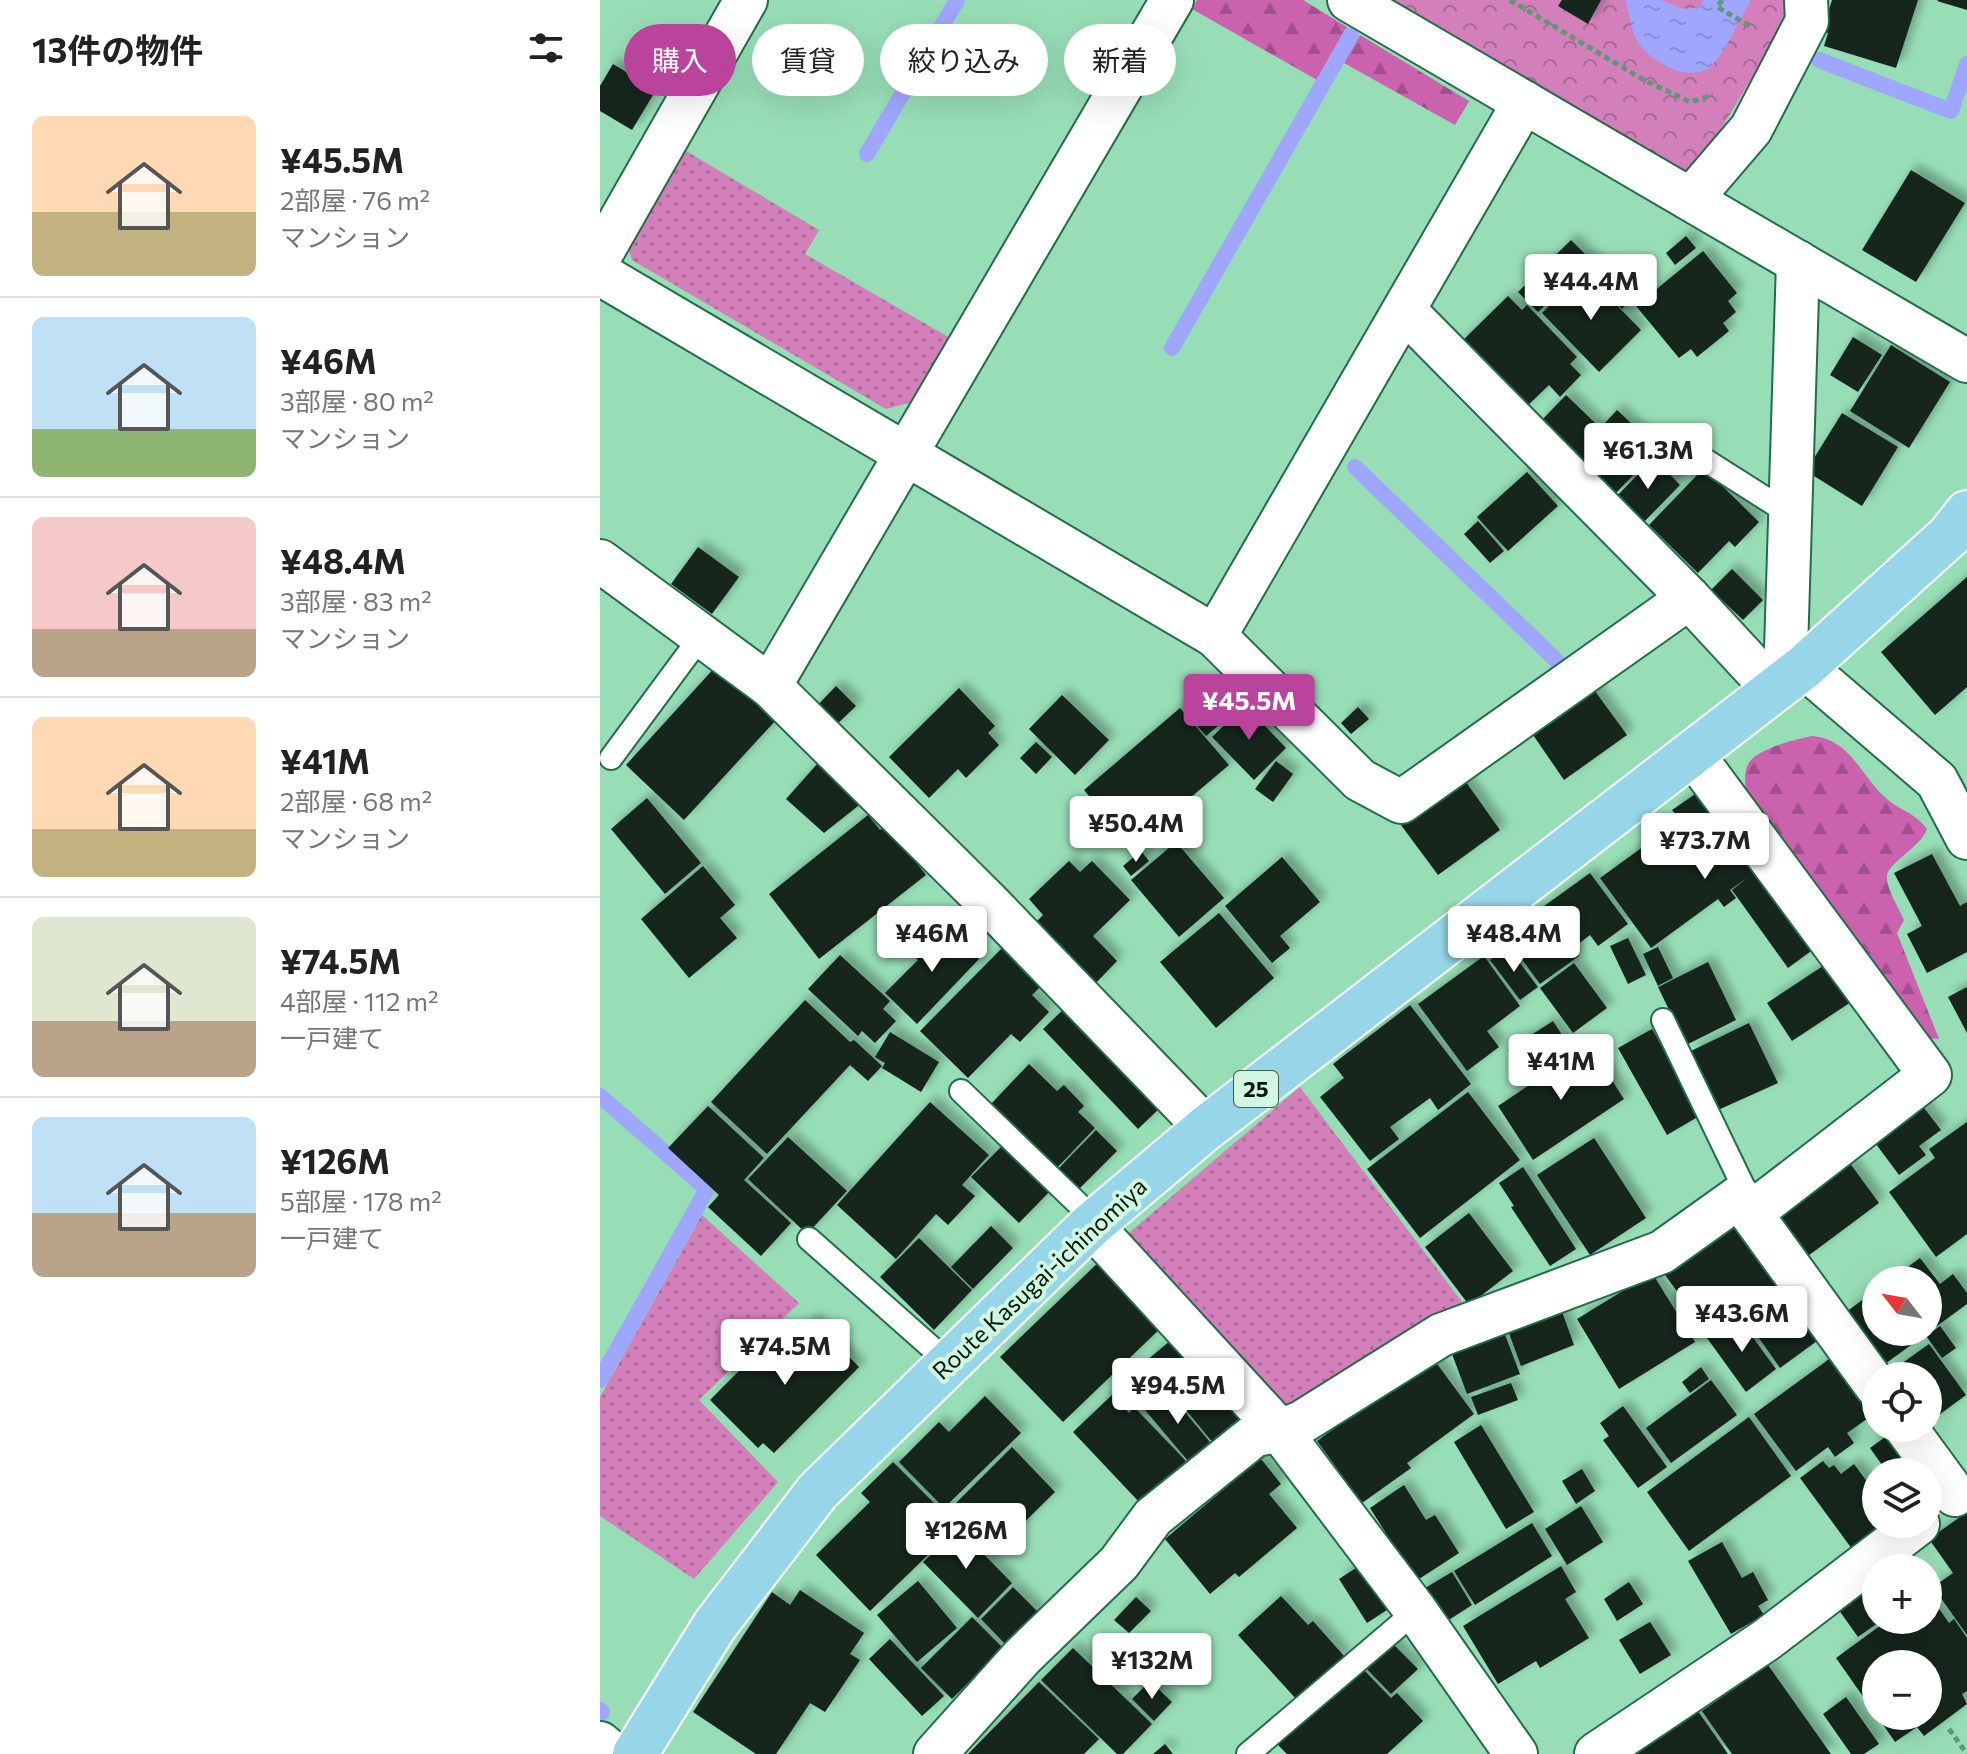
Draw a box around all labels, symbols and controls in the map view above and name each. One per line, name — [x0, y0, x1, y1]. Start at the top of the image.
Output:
chip: 購入 — [624, 24, 736, 96]
chip: 賃貸 — [752, 24, 864, 96]
chip: 絞り込み — [880, 24, 1048, 96]
chip: 新着 — [1064, 24, 1176, 96]
icon: filters — [524, 26, 568, 70]
text: 13件の物件 — [32, 28, 203, 70]
text: ¥45.5M — [280, 138, 404, 180]
icon: home — [96, 148, 192, 244]
text: 2部屋 · 76 m² — [280, 184, 430, 215]
text: マンション — [280, 221, 410, 252]
pin: ¥44.4M — [1526, 254, 1656, 322]
text: ¥44.4M — [1543, 264, 1639, 295]
text: ¥46M — [280, 339, 377, 381]
icon: home — [96, 349, 192, 445]
text: 3部屋 · 80 m² — [280, 385, 434, 416]
text: マンション — [280, 422, 410, 453]
pin: ¥61.3M — [1583, 423, 1713, 491]
text: ¥61.3M — [1602, 433, 1694, 464]
text: ¥48.4M — [280, 539, 406, 581]
icon: home — [96, 549, 192, 645]
text: 3部屋 · 83 m² — [280, 585, 432, 616]
text: マンション — [280, 622, 410, 653]
pin: ¥45.5M — [1184, 674, 1314, 742]
text: ¥45.5M — [1202, 684, 1296, 715]
text: ¥41M — [280, 739, 370, 781]
icon: home — [96, 749, 192, 845]
text: 2部屋 · 68 m² — [280, 785, 432, 816]
pin: ¥50.4M — [1071, 796, 1201, 864]
text: ¥50.4M — [1088, 806, 1184, 837]
pin: ¥73.7M — [1640, 813, 1770, 881]
text: マンション — [280, 822, 410, 853]
text: ¥73.7M — [1659, 823, 1751, 854]
pin: ¥46M — [885, 906, 979, 974]
pin: ¥48.4M — [1449, 906, 1579, 974]
text: ¥46M — [895, 916, 969, 947]
text: ¥48.4M — [1466, 916, 1562, 947]
text: ¥74.5M — [280, 939, 401, 981]
icon: home — [96, 949, 192, 1045]
text: 4部屋 · 112 m² — [280, 985, 438, 1016]
text: 一戸建て — [280, 1022, 384, 1053]
pin: ¥41M — [1514, 1034, 1608, 1102]
text: ¥41M — [1527, 1044, 1595, 1075]
road number: 25 — [1234, 1071, 1278, 1107]
text: ¥126M — [280, 1139, 390, 1181]
icon: home — [96, 1149, 192, 1245]
street label: Route Kasugai-ichinomiya — [926, 1171, 1152, 1385]
text: 5部屋 · 178 m² — [280, 1185, 442, 1216]
text: 一戸建て — [280, 1222, 384, 1253]
north arrow — [1862, 1266, 1942, 1346]
map controls — [1862, 1266, 1942, 1730]
pin: ¥43.6M — [1677, 1286, 1807, 1354]
text: ¥43.6M — [1694, 1296, 1790, 1327]
pin: ¥74.5M — [720, 1319, 850, 1387]
text: ¥74.5M — [739, 1329, 831, 1360]
pin: ¥94.5M — [1113, 1358, 1243, 1426]
button: locate — [1862, 1362, 1942, 1442]
text: ¥94.5M — [1130, 1368, 1226, 1399]
button: layers — [1862, 1458, 1942, 1538]
pin: ¥126M — [910, 1503, 1022, 1571]
text: ¥126M — [924, 1513, 1008, 1544]
button: + — [1862, 1554, 1942, 1634]
pin: ¥132M — [1096, 1633, 1208, 1701]
text: ¥132M — [1110, 1643, 1194, 1674]
button: − — [1862, 1650, 1942, 1730]

